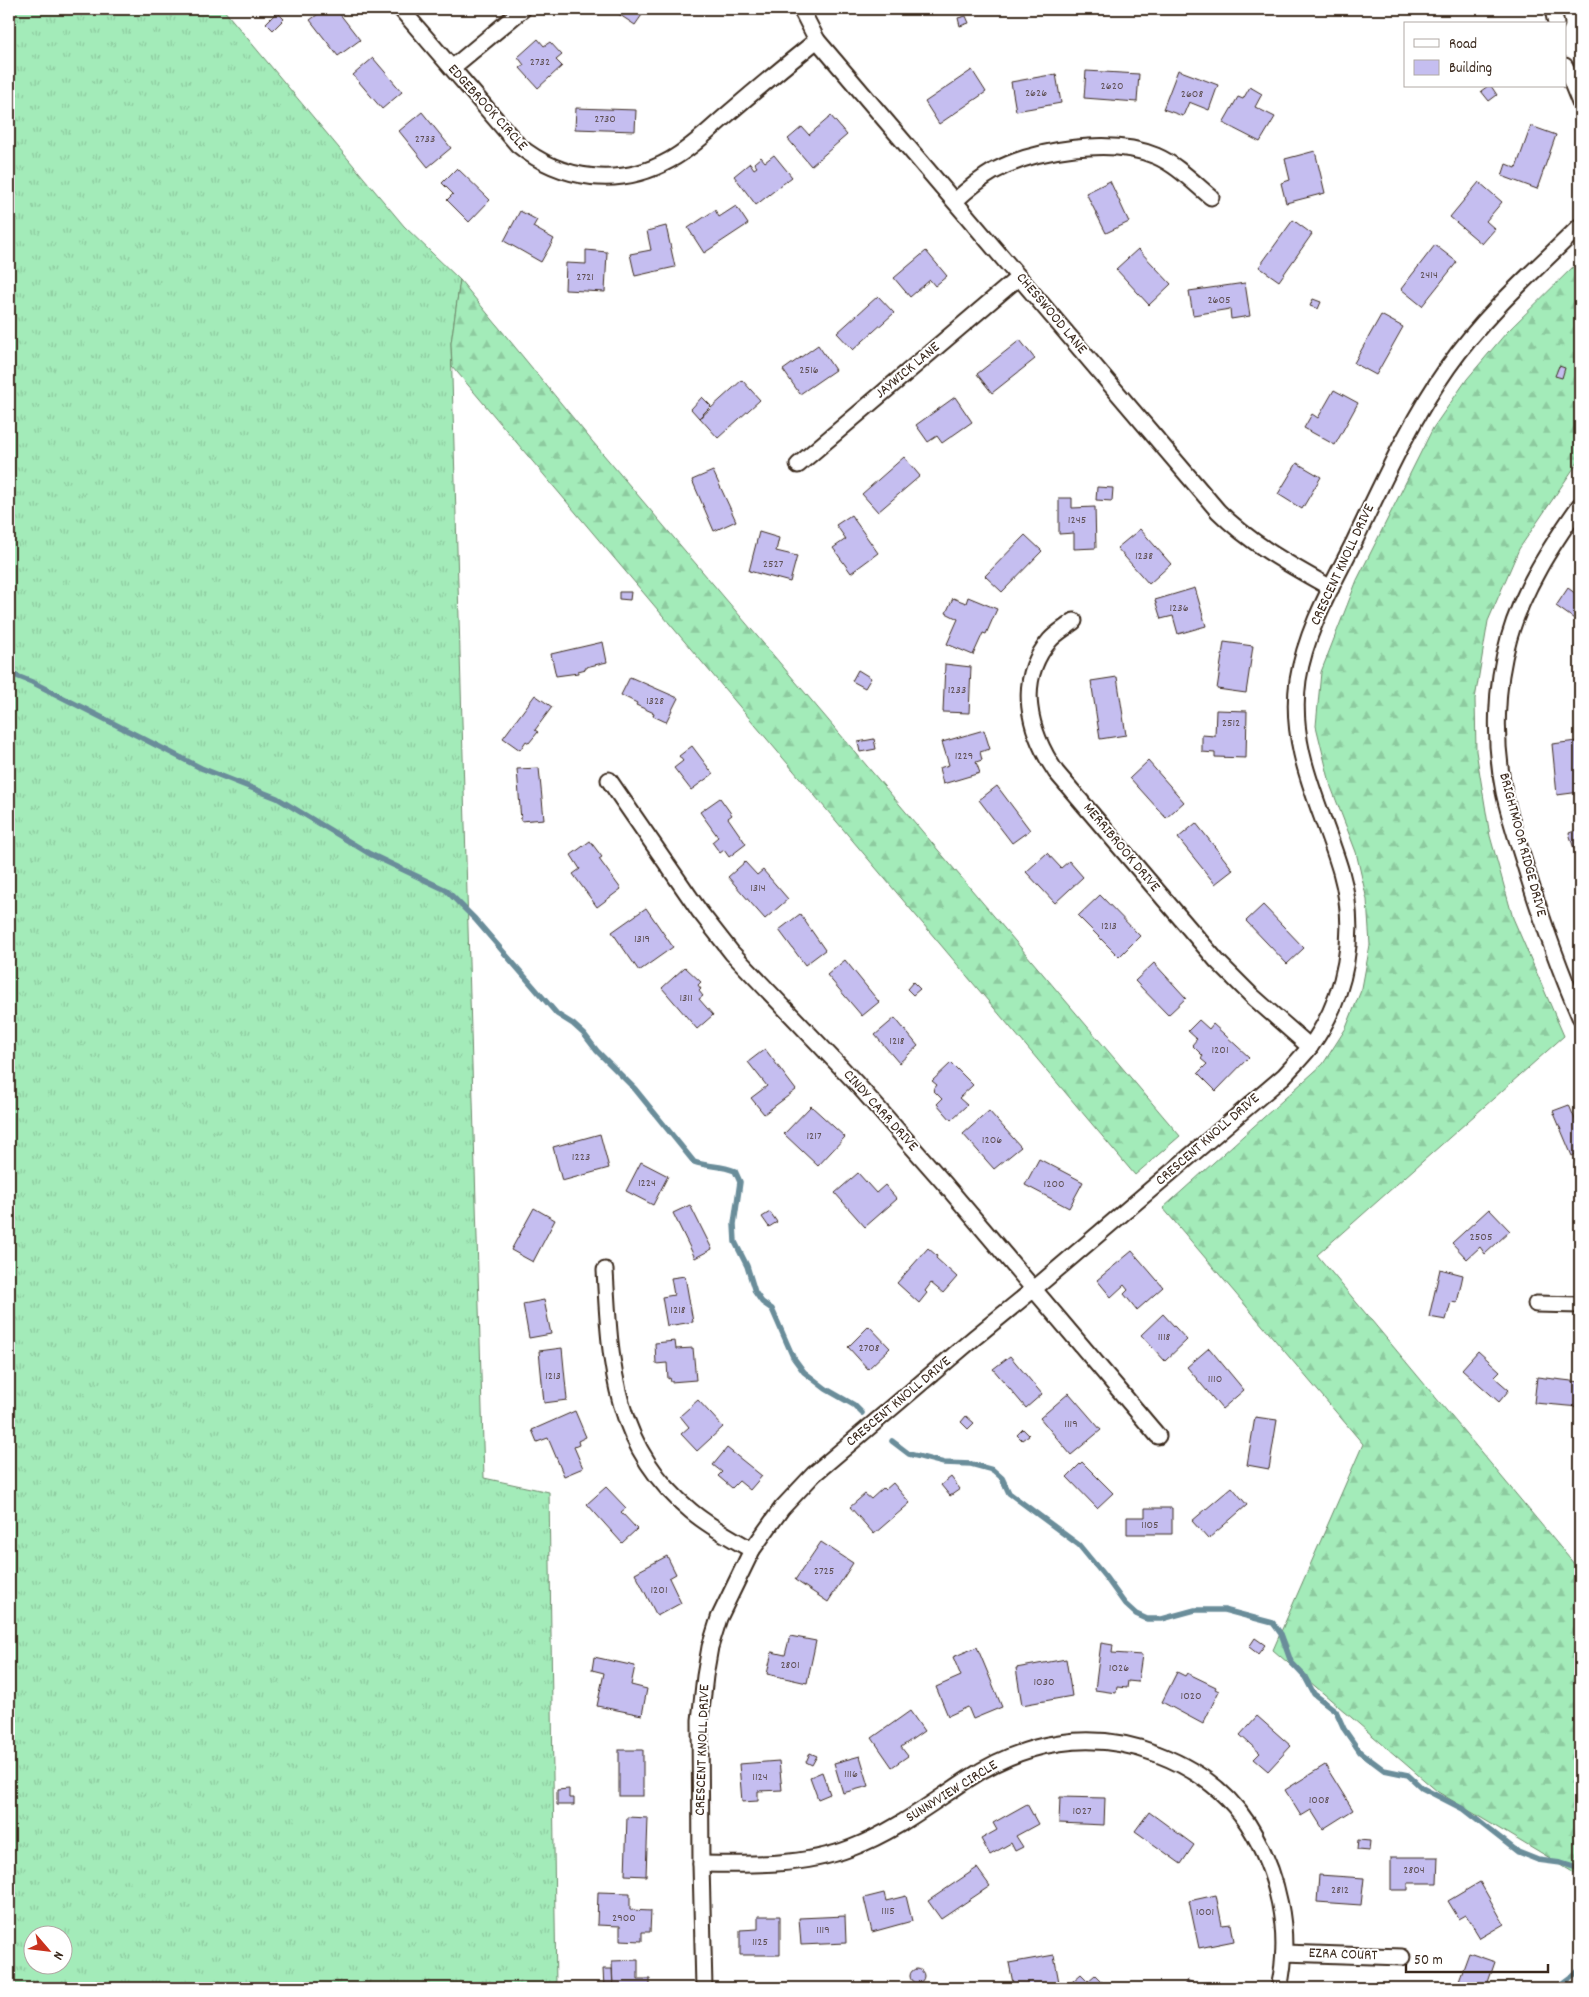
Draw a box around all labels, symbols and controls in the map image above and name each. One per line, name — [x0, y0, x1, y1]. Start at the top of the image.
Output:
legend — [1404, 22, 1566, 88]
text: Road — [1449, 34, 1477, 56]
house number: 2732 — [530, 54, 550, 71]
text: Building — [1449, 58, 1492, 80]
street label: EDGEBROOK CIRCLE — [442, 60, 532, 157]
house number: 2620 — [1101, 78, 1123, 95]
house number: 2626 — [1025, 85, 1047, 102]
house number: 2608 — [1181, 86, 1203, 103]
house number: 2730 — [594, 111, 616, 128]
house number: 2733 — [415, 131, 435, 148]
house number: 2414 — [1420, 267, 1438, 284]
street label: CHESSWOOD LANE — [1010, 268, 1092, 360]
house number: 2721 — [576, 269, 594, 286]
house number: 2605 — [1207, 292, 1231, 309]
street label: JAYWICK LANE — [871, 337, 945, 405]
house number: 2516 — [799, 362, 819, 379]
street label: CRESCENT KNOLL DRIVE — [1305, 501, 1381, 629]
house number: 1245 — [1068, 512, 1086, 529]
house number: 1238 — [1135, 548, 1153, 565]
house number: 2527 — [763, 556, 784, 573]
house number: 1236 — [1169, 600, 1189, 617]
house number: 1233 — [948, 682, 966, 699]
house number: 1328 — [646, 693, 664, 710]
house number: 2512 — [1222, 715, 1240, 732]
house number: 1229 — [955, 748, 973, 765]
street label: BRIGHTMOOR RIDGE DRIVE — [1492, 771, 1552, 920]
street label: MERRIBROOK DRIVE — [1077, 799, 1165, 898]
house number: 1314 — [750, 880, 766, 897]
house number: 1213 — [1101, 918, 1117, 935]
house number: 1319 — [634, 931, 650, 948]
house number: 1311 — [679, 990, 693, 1007]
house number: 1218 — [889, 1033, 905, 1050]
house number: 1201 — [1211, 1042, 1229, 1059]
street label: CINDY CARR DRIVE — [837, 1065, 923, 1157]
street label: CRESCENT KNOLL DRIVE — [1151, 1088, 1265, 1191]
house number: 1217 — [806, 1128, 822, 1145]
house number: 1206 — [982, 1132, 1002, 1149]
house number: 1223 — [572, 1149, 590, 1166]
house number: 1224 — [638, 1175, 656, 1192]
house number: 1200 — [1044, 1176, 1064, 1193]
house number: 2505 — [1470, 1229, 1492, 1246]
house number: 1218 — [670, 1302, 686, 1319]
house number: 1118 — [1158, 1329, 1171, 1346]
house number: 2708 — [858, 1340, 880, 1357]
street label: CRESCENT KNOLL DRIVE — [842, 1351, 957, 1453]
house number: 1213 — [545, 1368, 561, 1385]
house number: 1110 — [1208, 1371, 1222, 1388]
house number: 1119 — [1064, 1416, 1078, 1433]
house number: 1105 — [1141, 1517, 1159, 1534]
house number: 2725 — [814, 1563, 834, 1580]
house number: 1201 — [650, 1582, 668, 1599]
house number: 2801 — [780, 1657, 800, 1674]
house number: 1026 — [1109, 1660, 1129, 1677]
house number: 1030 — [1033, 1674, 1055, 1691]
street label: CRESCENT KNOLL DRIVE — [690, 1684, 716, 1816]
house number: 1020 — [1181, 1688, 1201, 1705]
street label: SUNNYVIEW CIRCLE — [902, 1755, 1002, 1829]
house number: 1116 — [844, 1766, 858, 1783]
house number: 1124 — [752, 1769, 768, 1786]
house number: 1008 — [1309, 1792, 1329, 1809]
house number: 1027 — [1072, 1803, 1092, 1820]
house number: 2804 — [1403, 1862, 1425, 1879]
house number: 2812 — [1331, 1882, 1349, 1899]
house number: 1115 — [881, 1903, 895, 1920]
house number: 1001 — [1196, 1904, 1214, 1921]
house number: 2900 — [612, 1910, 636, 1927]
house number: 1119 — [816, 1922, 830, 1939]
north arrow — [22, 1924, 72, 1974]
house number: 1125 — [752, 1934, 768, 1951]
scale bar — [1406, 1942, 1549, 1974]
street label: EZRA COURT — [1308, 1943, 1378, 1967]
text: N — [47, 1947, 68, 1963]
text: 50 m — [1414, 1950, 1443, 1972]

